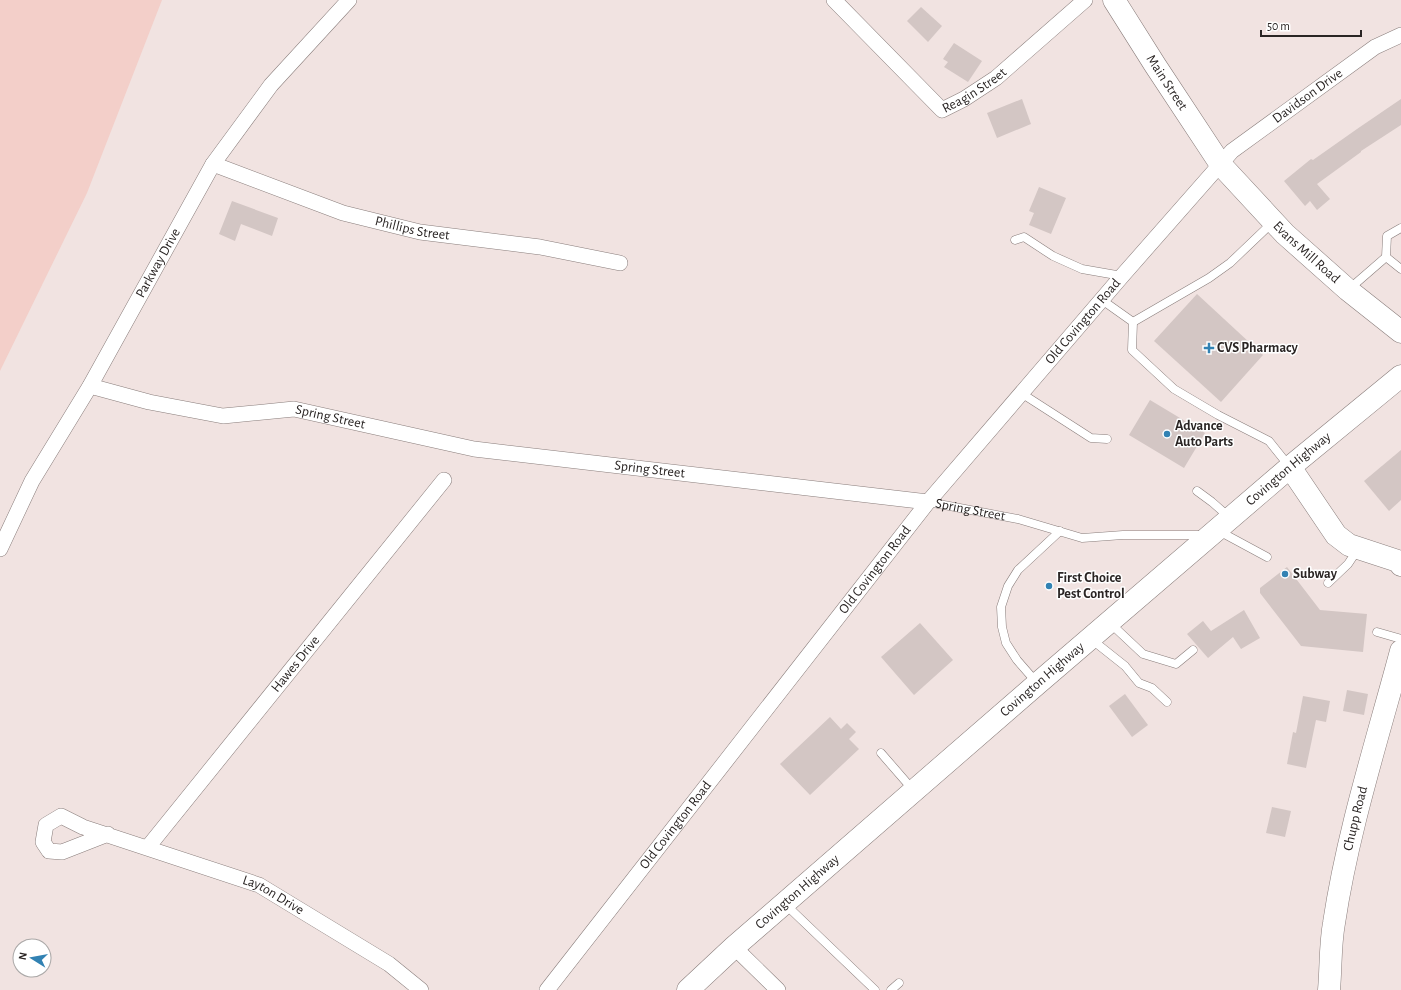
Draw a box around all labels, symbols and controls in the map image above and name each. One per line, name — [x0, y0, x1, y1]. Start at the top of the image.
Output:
scale bar — [1261, 12, 1361, 38]
text: 50 m — [1267, 20, 1290, 32]
street label: Main Street — [1143, 52, 1190, 113]
street label: Reagin Street — [940, 65, 1010, 116]
street label: Davidson Drive — [1270, 66, 1345, 126]
street label: Phillips Street — [373, 214, 451, 243]
street label: Evans Mill Road — [1270, 219, 1342, 286]
street label: Parkway Drive — [133, 226, 183, 300]
street label: Old Covington Road — [1043, 276, 1123, 367]
place label: CVS Pharmacy — [1217, 341, 1299, 355]
marker: CVS Pharmacy — [1204, 343, 1214, 353]
street label: Spring Street — [294, 403, 367, 432]
place label: Advance Auto Parts — [1175, 419, 1233, 449]
marker: Advance Auto Parts — [1162, 429, 1172, 439]
street label: Covington Highway — [1243, 430, 1333, 508]
street label: Spring Street — [614, 458, 686, 481]
street label: Spring Street — [934, 497, 1007, 524]
street label: Old Covington Road — [836, 523, 914, 617]
place label: Subway — [1293, 567, 1338, 581]
marker: Subway — [1280, 569, 1290, 579]
place label: First Choice Pest Control — [1057, 571, 1125, 601]
marker: First Choice Pest Control — [1044, 581, 1054, 591]
street label: Hawes Drive — [269, 633, 322, 695]
street label: Covington Highway — [998, 640, 1087, 720]
street label: Old Covington Road — [637, 779, 714, 872]
street label: Chupp Road — [1341, 785, 1370, 852]
street label: Covington Highway — [753, 852, 842, 932]
street label: Layton Drive — [241, 873, 306, 917]
north arrow — [12, 938, 52, 978]
text: N — [17, 951, 29, 961]

